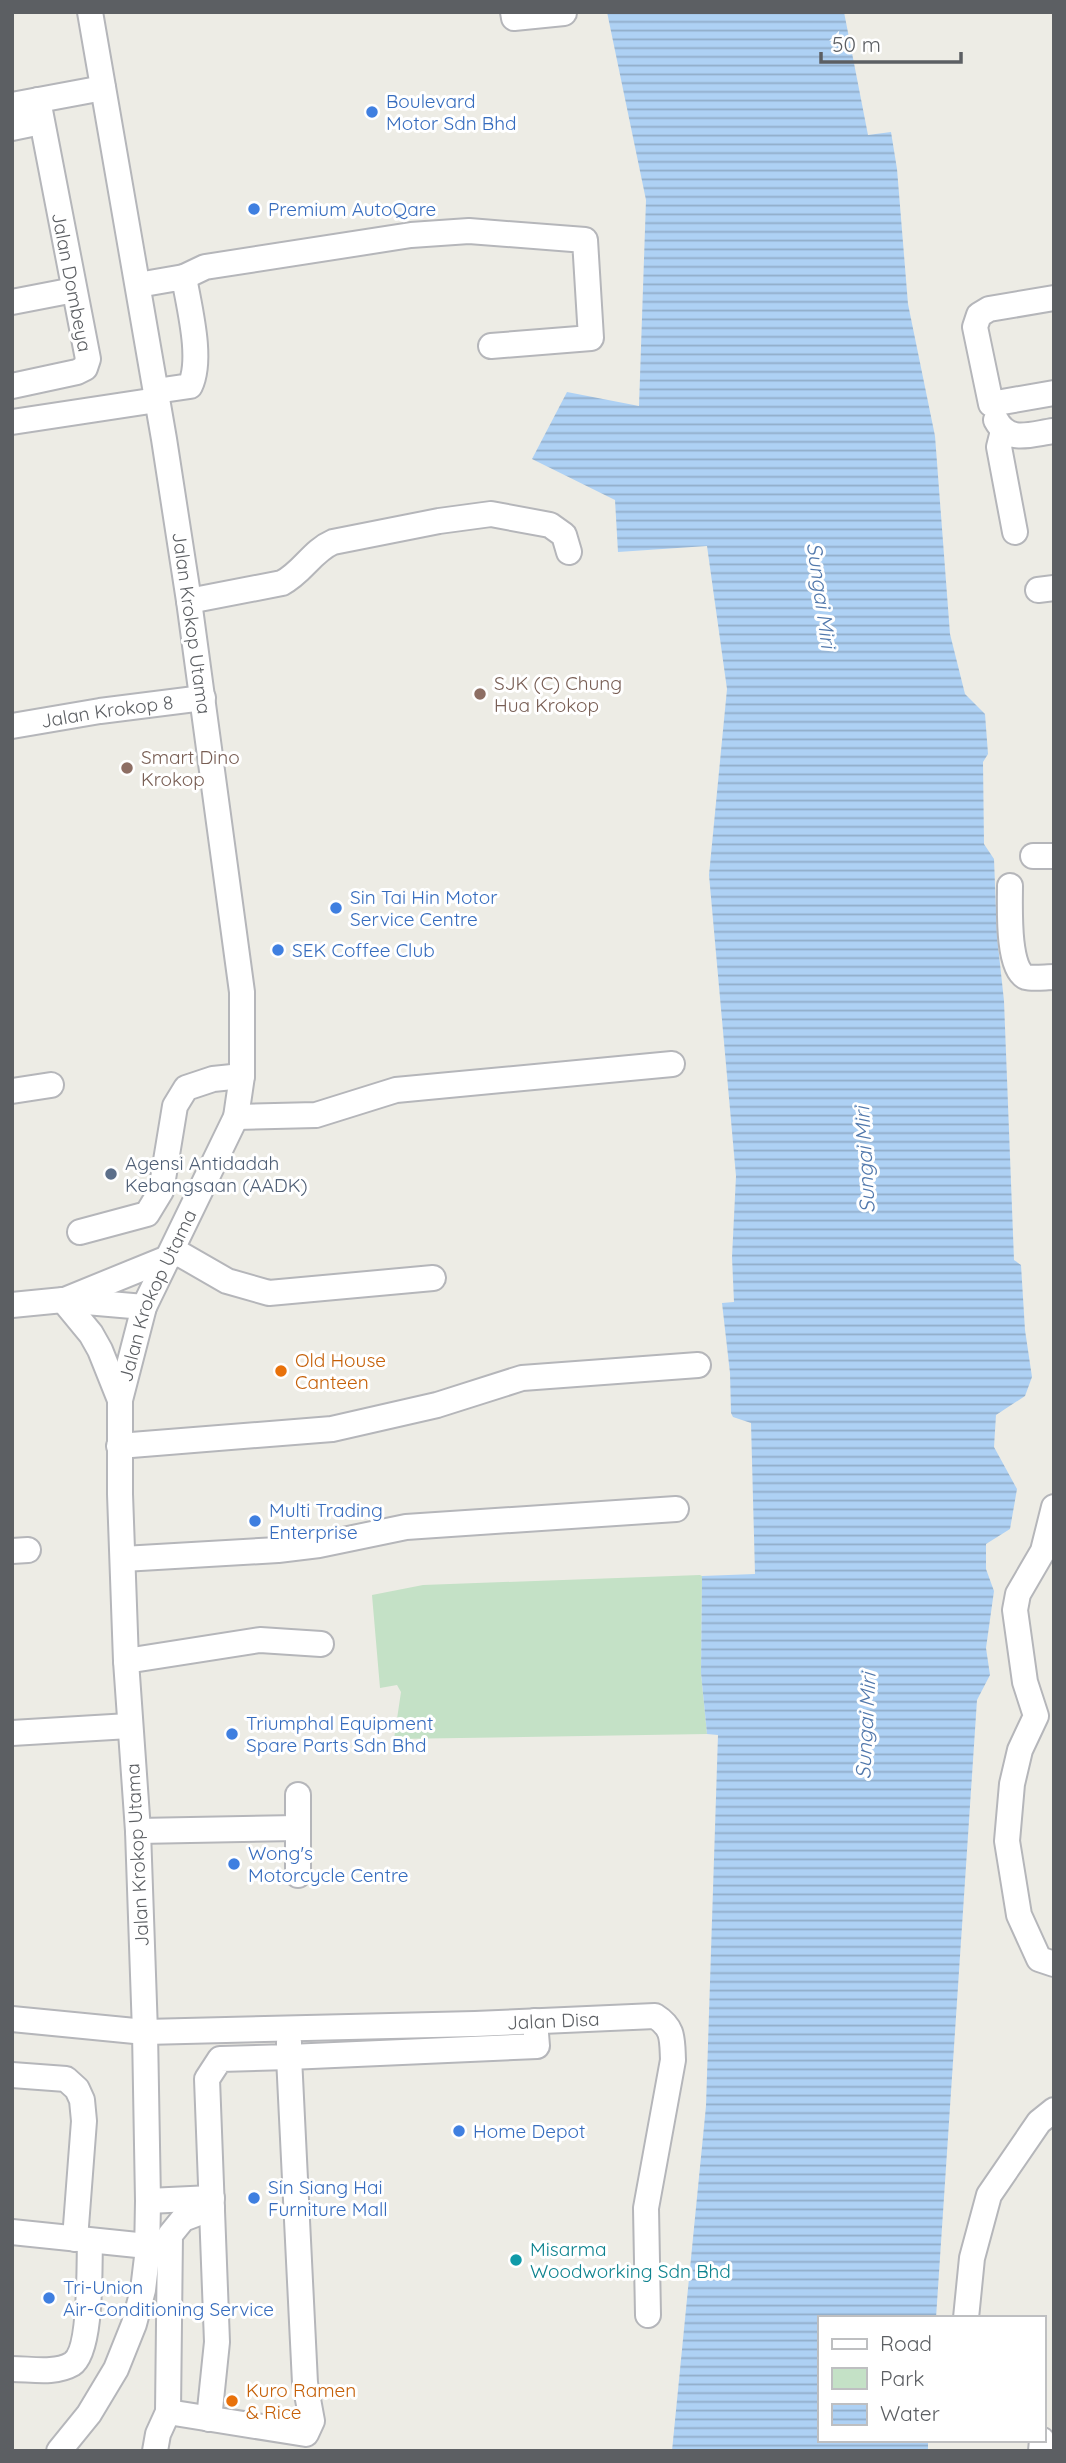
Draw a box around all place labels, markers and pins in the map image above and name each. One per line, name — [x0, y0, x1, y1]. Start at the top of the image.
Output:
place label: Boulevard Motor Sdn Bhd — [386, 89, 517, 135]
marker: Boulevard Motor Sdn Bhd — [364, 104, 380, 120]
place label: Premium AutoQare — [268, 197, 436, 221]
marker: Premium AutoQare — [246, 201, 262, 217]
place label: SJK (C) Chung Hua Krokop — [494, 671, 622, 717]
marker: SJK (C) Chung Hua Krokop — [472, 686, 488, 702]
place label: Smart Dino Krokop — [141, 745, 240, 791]
marker: Smart Dino Krokop — [119, 760, 135, 776]
place label: Sin Tai Hin Motor Service Centre — [350, 885, 498, 931]
marker: Sin Tai Hin Motor Service Centre — [328, 900, 344, 916]
place label: SEK Coffee Club — [292, 938, 435, 962]
marker: SEK Coffee Club — [270, 942, 286, 958]
place label: Agensi Antidadah Kebangsaan (AADK) — [125, 1151, 308, 1197]
marker: Agensi Antidadah Kebangsaan (AADK) — [103, 1166, 119, 1182]
place label: Old House Canteen — [295, 1348, 386, 1394]
marker: Old House Canteen — [273, 1363, 289, 1379]
place label: Multi Trading Enterprise — [269, 1498, 383, 1544]
marker: Multi Trading Enterprise — [247, 1513, 263, 1529]
place label: Triumphal Equipment Spare Parts Sdn Bhd — [246, 1711, 433, 1757]
marker: Triumphal Equipment Spare Parts Sdn Bhd — [224, 1726, 240, 1742]
place label: Wong's Motorcycle Centre — [248, 1841, 409, 1887]
marker: Wong's Motorcycle Centre — [226, 1856, 242, 1872]
place label: Home Depot — [473, 2119, 585, 2143]
marker: Home Depot — [451, 2123, 467, 2139]
place label: Sin Siang Hai Furniture Mall — [268, 2175, 388, 2221]
marker: Sin Siang Hai Furniture Mall — [246, 2190, 262, 2206]
place label: Misarma Woodworking Sdn Bhd — [530, 2237, 731, 2283]
marker: Misarma Woodworking Sdn Bhd — [508, 2252, 524, 2268]
place label: Tri-Union Air-Conditioning Service — [63, 2275, 274, 2321]
marker: Tri-Union Air-Conditioning Service — [41, 2290, 57, 2306]
place label: Kuro Ramen & Rice — [246, 2378, 356, 2424]
marker: Kuro Ramen & Rice — [224, 2393, 240, 2409]

